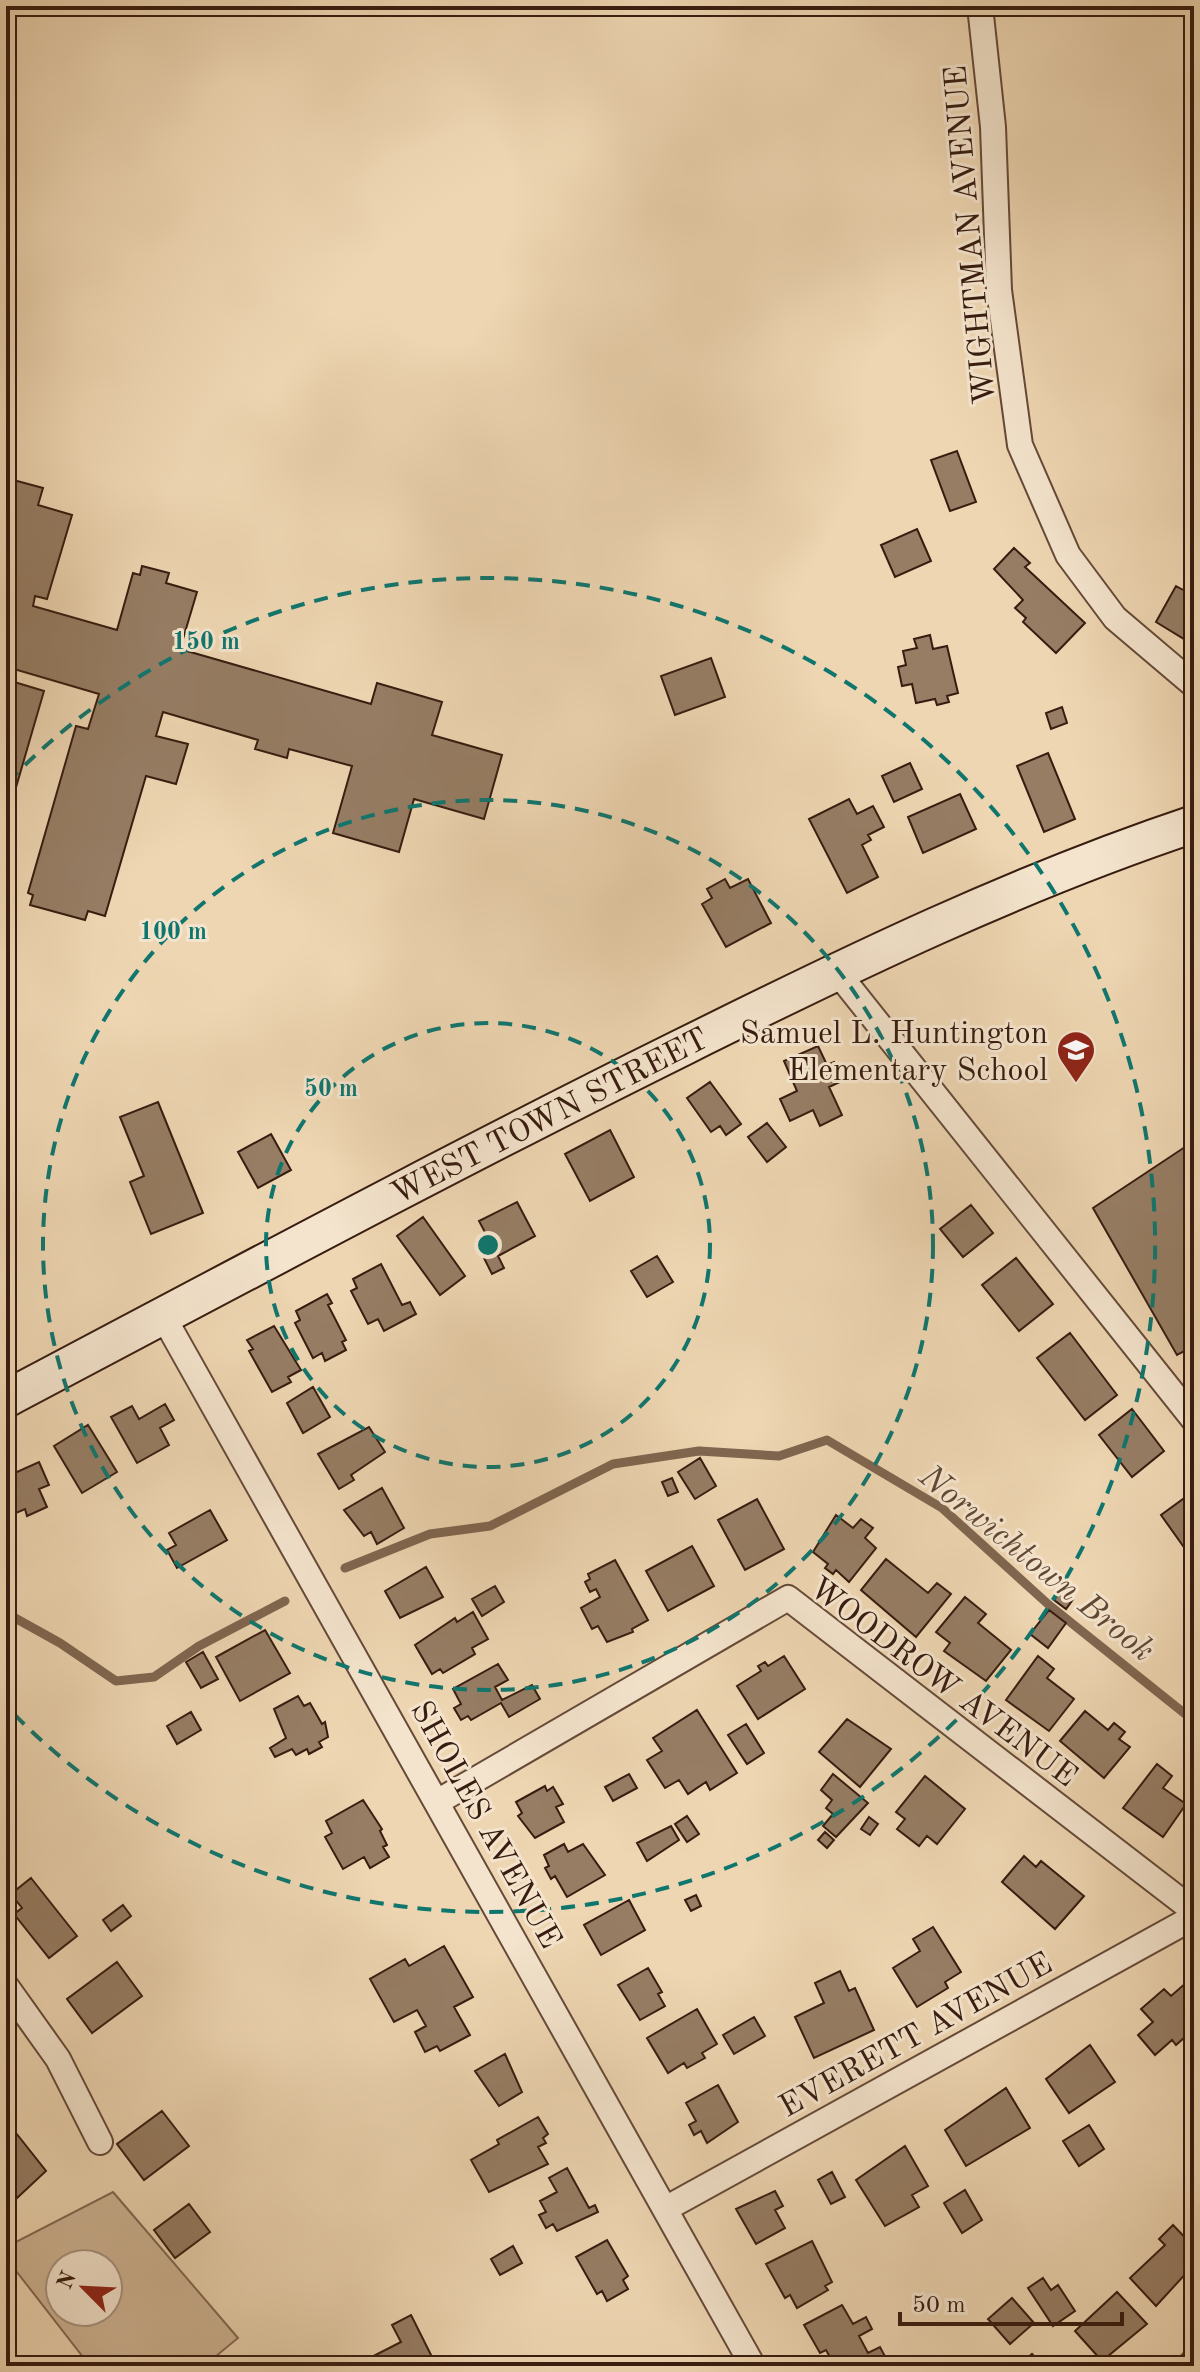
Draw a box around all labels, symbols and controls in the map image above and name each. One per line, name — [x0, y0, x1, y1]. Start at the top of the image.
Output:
street label: WIGHTMAN AVENUE — [941, 64, 1003, 406]
text: 150 m — [172, 630, 240, 655]
text: 100 m — [139, 921, 207, 945]
place label: Samuel L. Huntington Elementary School — [740, 1019, 1048, 1088]
street label: WEST TOWN STREET — [387, 1024, 714, 1212]
school or university icon: Samuel L. Huntington Elementary School — [1055, 1029, 1097, 1084]
text: 50 m — [304, 1077, 358, 1102]
centre of rings — [474, 1231, 502, 1259]
water label: Norwichtown Brook — [912, 1459, 1160, 1669]
street label: WOODROW AVENUE — [803, 1573, 1082, 1794]
street label: SHOLES AVENUE — [403, 1696, 566, 1955]
street label: EVERETT AVENUE — [775, 1948, 1058, 2125]
north arrow — [44, 2248, 124, 2328]
text: N — [54, 2268, 81, 2293]
scale bar — [900, 2276, 1122, 2326]
text: 50 m — [912, 2294, 966, 2318]

